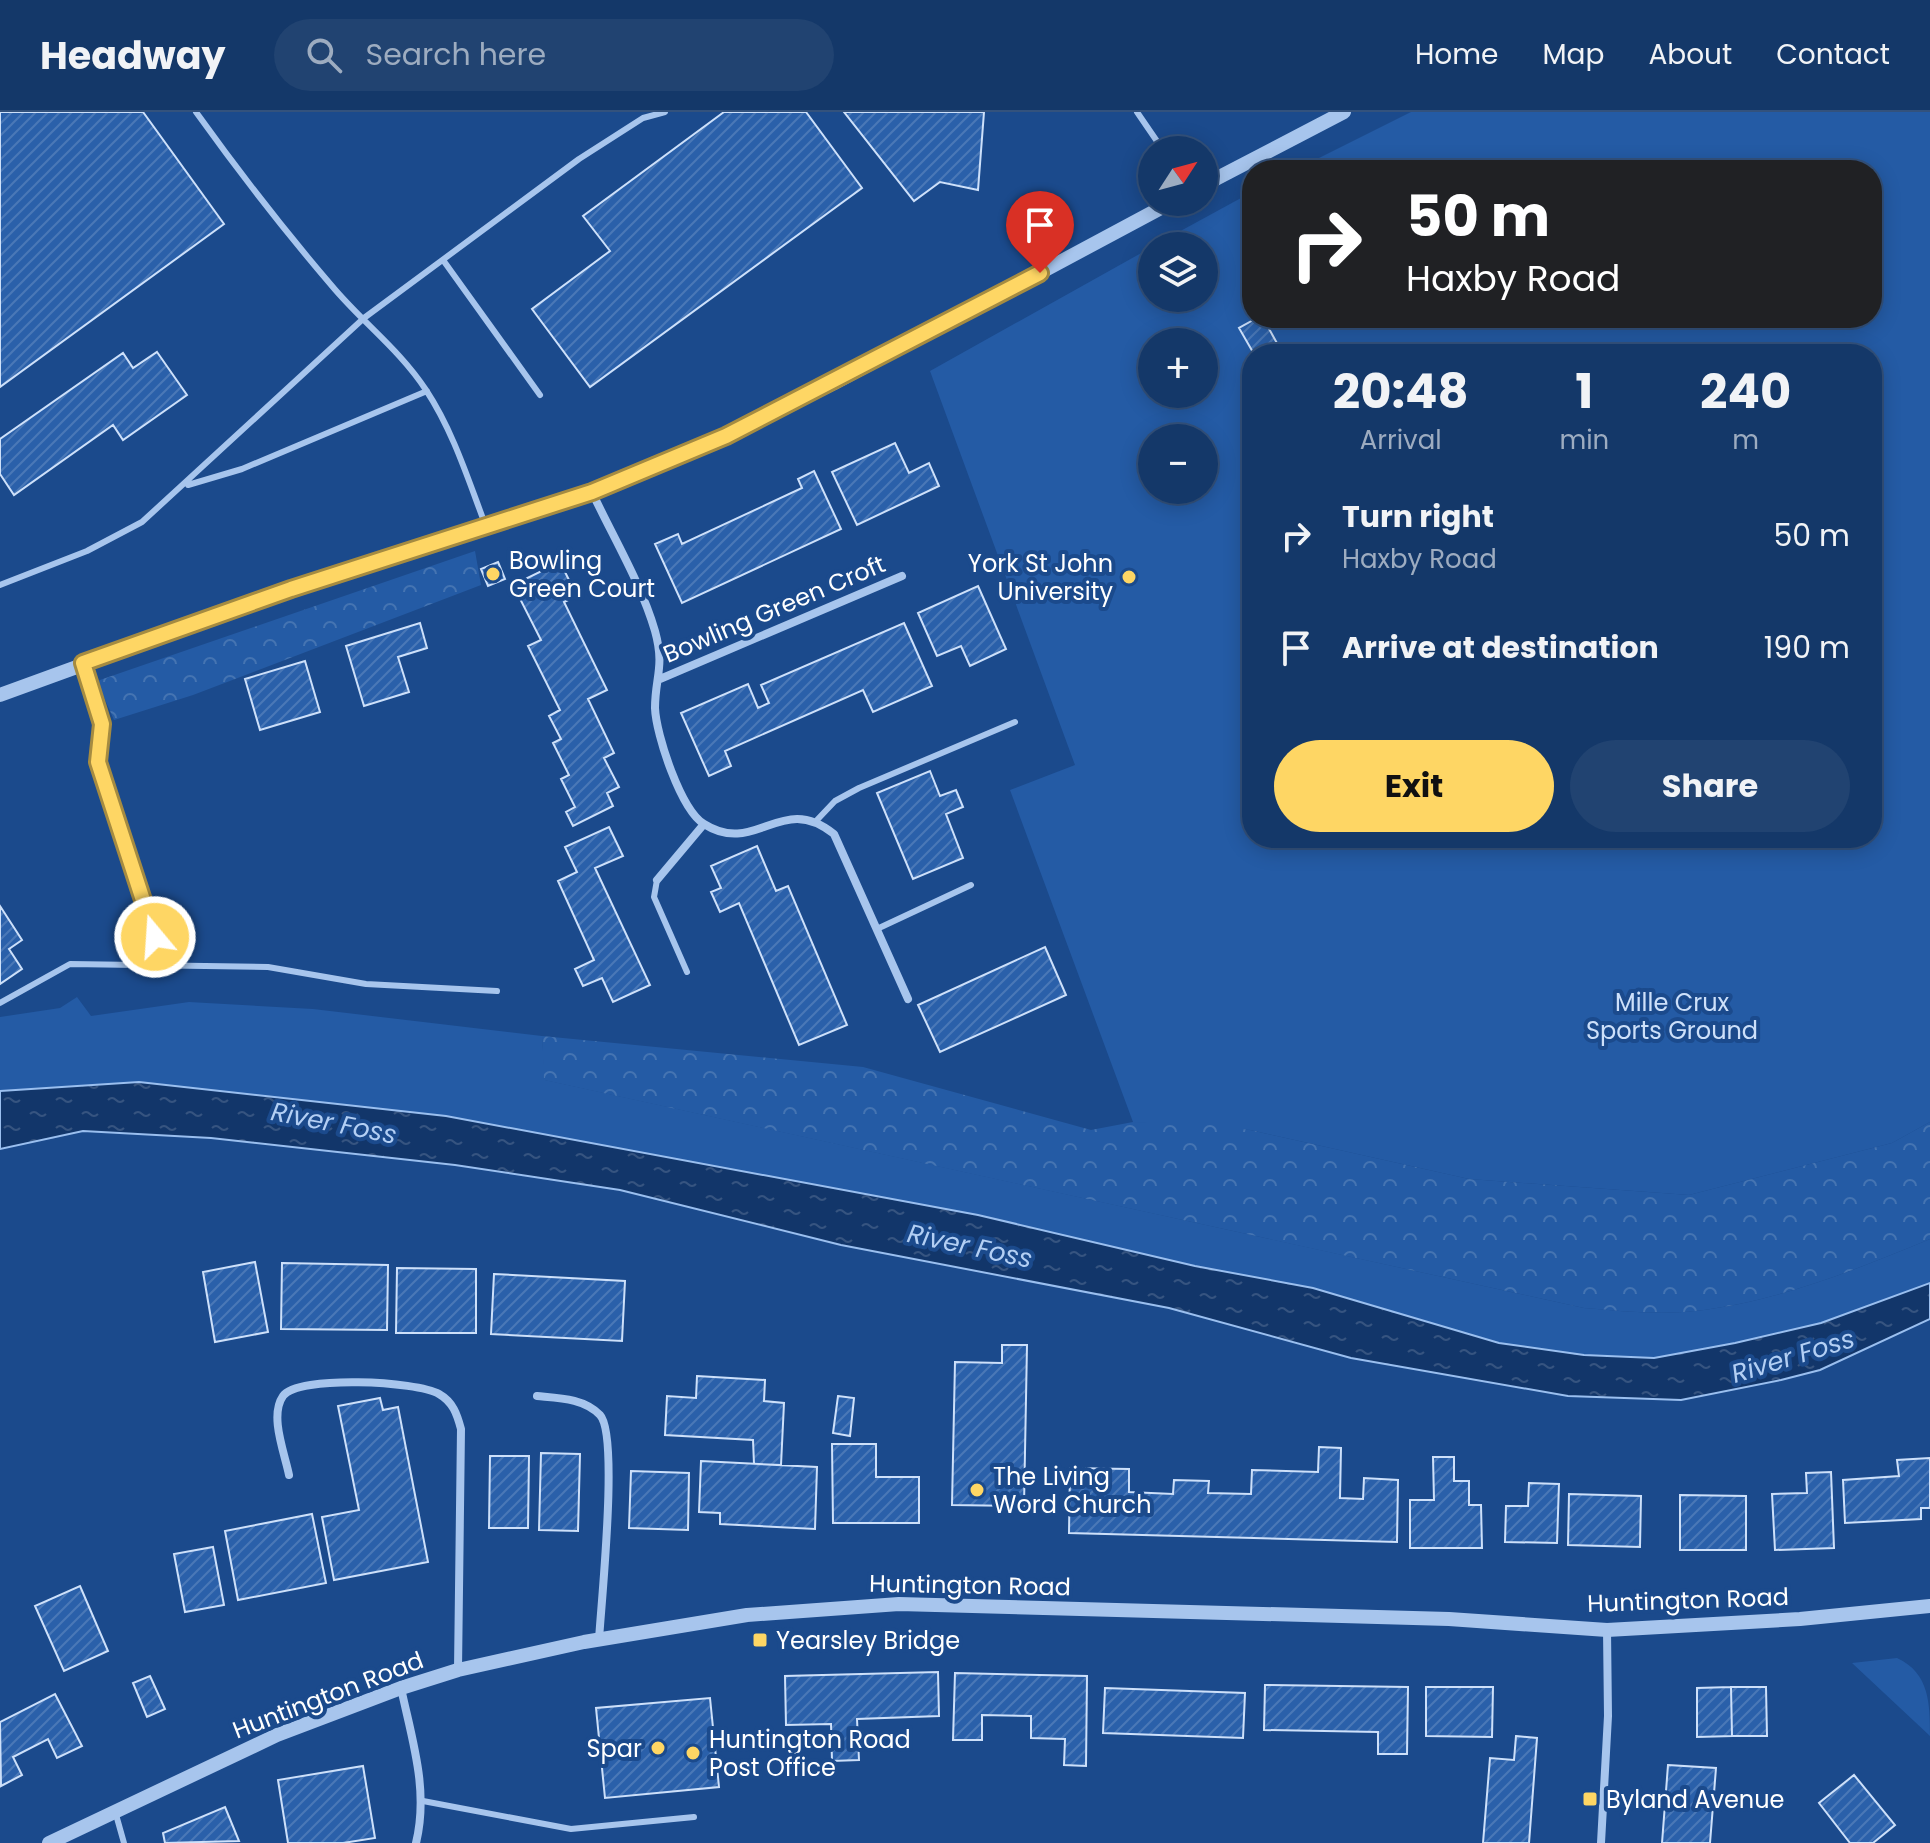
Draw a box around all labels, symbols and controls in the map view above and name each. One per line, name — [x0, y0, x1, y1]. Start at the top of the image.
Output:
search box — [274, 19, 834, 91]
text: Headway — [40, 29, 226, 82]
icon: search — [302, 33, 346, 77]
text: Search here — [366, 33, 546, 76]
text: Home — [1415, 35, 1498, 74]
text: Map — [1542, 35, 1604, 74]
text: About — [1648, 35, 1732, 74]
text: Contact — [1776, 35, 1890, 74]
north arrow — [1138, 136, 1218, 216]
map controls — [1138, 136, 1218, 504]
text: 50 m — [1406, 177, 1550, 256]
pin — [1006, 191, 1074, 273]
icon: right — [1274, 192, 1378, 296]
icon: arrive — [1018, 203, 1062, 247]
button: layers — [1138, 232, 1218, 312]
text: Haxby Road — [1406, 253, 1620, 304]
button: + — [1138, 328, 1218, 408]
text: 20:48 — [1333, 358, 1469, 425]
text: 1 — [1575, 358, 1593, 425]
text: 240 — [1700, 358, 1791, 425]
text: Arrival — [1360, 422, 1442, 458]
text: min — [1559, 422, 1609, 458]
text: m — [1732, 422, 1759, 458]
button: − — [1138, 424, 1218, 504]
text: Turn right — [1342, 495, 1494, 538]
icon: right — [1274, 514, 1318, 558]
text: 50 m — [1773, 514, 1850, 557]
text: Haxby Road — [1342, 541, 1497, 577]
place label: Bowling Green Court — [509, 544, 655, 605]
street label: Bowling Green Croft — [658, 547, 890, 671]
place label: York St John University — [968, 547, 1113, 608]
marker: Bowling Green Court — [484, 565, 502, 583]
marker: York St John University — [1120, 568, 1138, 586]
icon: arrive — [1274, 626, 1318, 670]
text: Arrive at destination — [1342, 626, 1659, 669]
text: 190 m — [1764, 626, 1850, 669]
button: Exit — [1274, 740, 1554, 832]
button: Share — [1570, 740, 1850, 832]
position arrow — [113, 895, 197, 979]
park label: Mille Crux Sports Ground — [1586, 986, 1758, 1047]
water label: River Foss — [268, 1093, 400, 1153]
water label: River Foss — [904, 1215, 1036, 1277]
water label: River Foss — [1727, 1320, 1859, 1392]
place label: The Living Word Church — [993, 1460, 1152, 1521]
marker: The Living Word Church — [968, 1481, 986, 1499]
street label: Huntington Road — [869, 1567, 1071, 1603]
street label: Huntington Road — [1587, 1580, 1789, 1620]
place label: Yearsley Bridge — [776, 1624, 960, 1657]
marker: Yearsley Bridge — [751, 1631, 769, 1649]
street label: Huntington Road — [228, 1643, 428, 1747]
place label: Huntington Road Post Office — [709, 1723, 911, 1784]
place label: Spar — [587, 1732, 642, 1765]
marker: Spar — [649, 1739, 667, 1757]
marker: Huntington Road Post Office — [684, 1744, 702, 1762]
place label: Byland Avenue — [1606, 1783, 1784, 1816]
marker: Byland Avenue — [1581, 1790, 1599, 1808]

